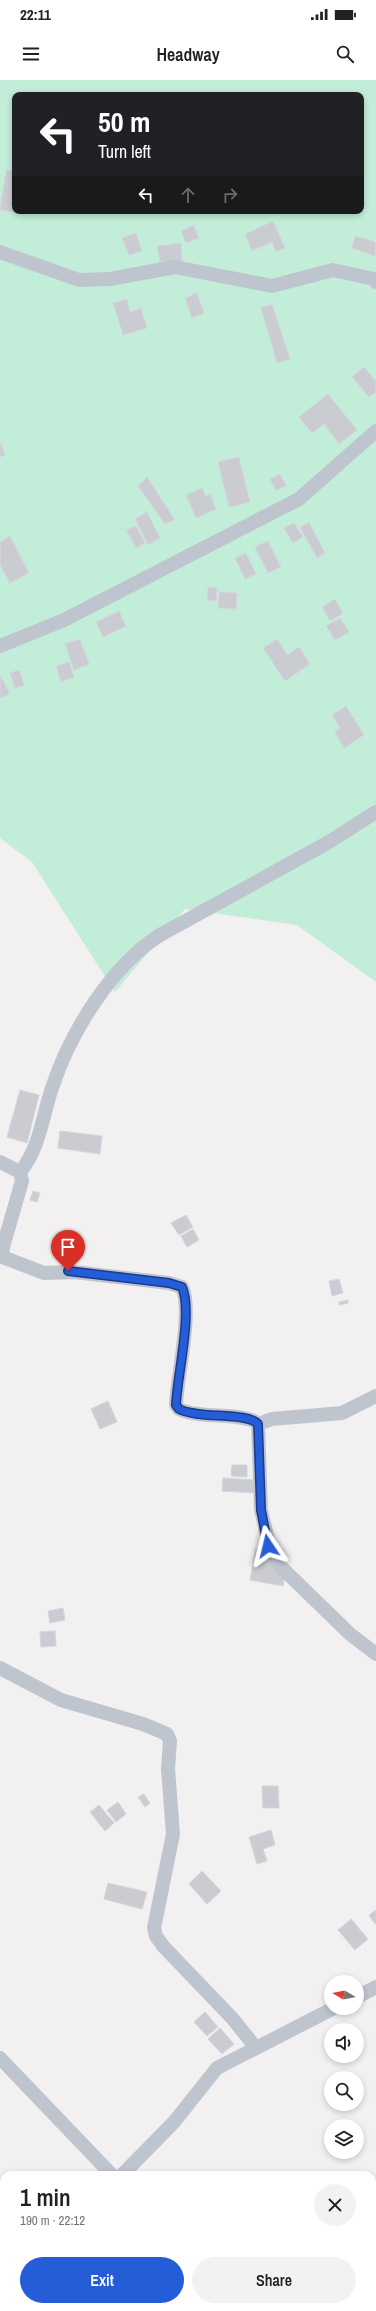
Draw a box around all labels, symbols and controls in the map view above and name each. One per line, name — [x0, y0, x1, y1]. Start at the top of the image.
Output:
text: 22:11 — [20, 4, 51, 25]
text: Headway — [156, 42, 220, 67]
icon: menu — [20, 43, 42, 65]
icon: search — [334, 43, 356, 65]
text: 50 m — [98, 103, 150, 141]
icon: left — [32, 108, 84, 160]
text: Turn left — [98, 139, 151, 164]
icon: left — [135, 184, 157, 206]
icon: ahead — [177, 184, 199, 206]
icon: right — [219, 184, 241, 206]
pin — [51, 1230, 85, 1271]
icon: arrive — [57, 1236, 79, 1258]
position arrow — [247, 1525, 289, 1567]
north arrow — [324, 1975, 364, 2015]
map controls — [324, 1975, 364, 2159]
button: sound — [324, 2023, 364, 2063]
button: search — [324, 2071, 364, 2111]
button: layers — [324, 2119, 364, 2159]
text: 1 min — [20, 2181, 71, 2213]
button: close — [314, 2184, 356, 2226]
text: 190 m · 22:12 — [20, 2212, 85, 2229]
button: Exit — [20, 2257, 184, 2303]
button: Share — [192, 2257, 356, 2303]

